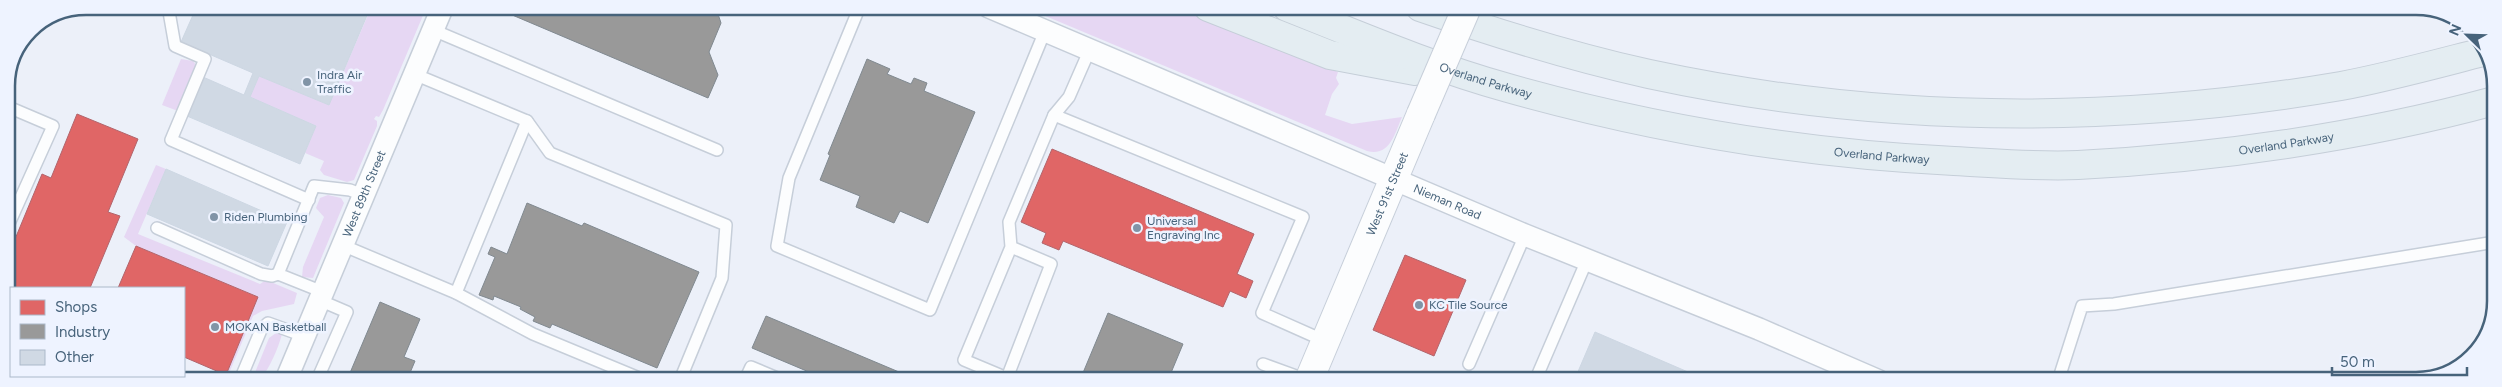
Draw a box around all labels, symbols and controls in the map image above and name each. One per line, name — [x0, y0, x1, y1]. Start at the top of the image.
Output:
north arrow — [2442, 10, 2492, 60]
text: N — [2446, 22, 2465, 38]
street label: Overland Parkway — [1438, 60, 1534, 101]
place label: Indra Air Traffic — [317, 68, 362, 96]
marker: Indra Air Traffic — [301, 76, 313, 88]
street label: Overland Parkway — [2238, 129, 2336, 158]
street label: Overland Parkway — [1833, 145, 1931, 167]
street label: West 89th Street — [340, 148, 389, 239]
street label: West 91st Street — [1364, 150, 1411, 238]
street label: Nieman Road — [1411, 181, 1483, 223]
place label: Riden Plumbing — [224, 210, 308, 224]
marker: Riden Plumbing — [208, 211, 220, 223]
place label: Universal Engraving Inc — [1147, 214, 1221, 242]
marker: Universal Engraving Inc — [1131, 222, 1143, 234]
legend — [10, 287, 185, 377]
text: Shops — [55, 298, 97, 316]
place label: KC Tile Source — [1429, 298, 1508, 312]
marker: KC Tile Source — [1413, 299, 1425, 311]
place label: MOKAN Basketball — [225, 320, 326, 334]
marker: MOKAN Basketball — [209, 321, 221, 333]
text: Industry — [55, 323, 110, 341]
scale bar — [2332, 344, 2467, 376]
text: Other — [55, 348, 94, 366]
text: 50 m — [2340, 353, 2375, 371]

